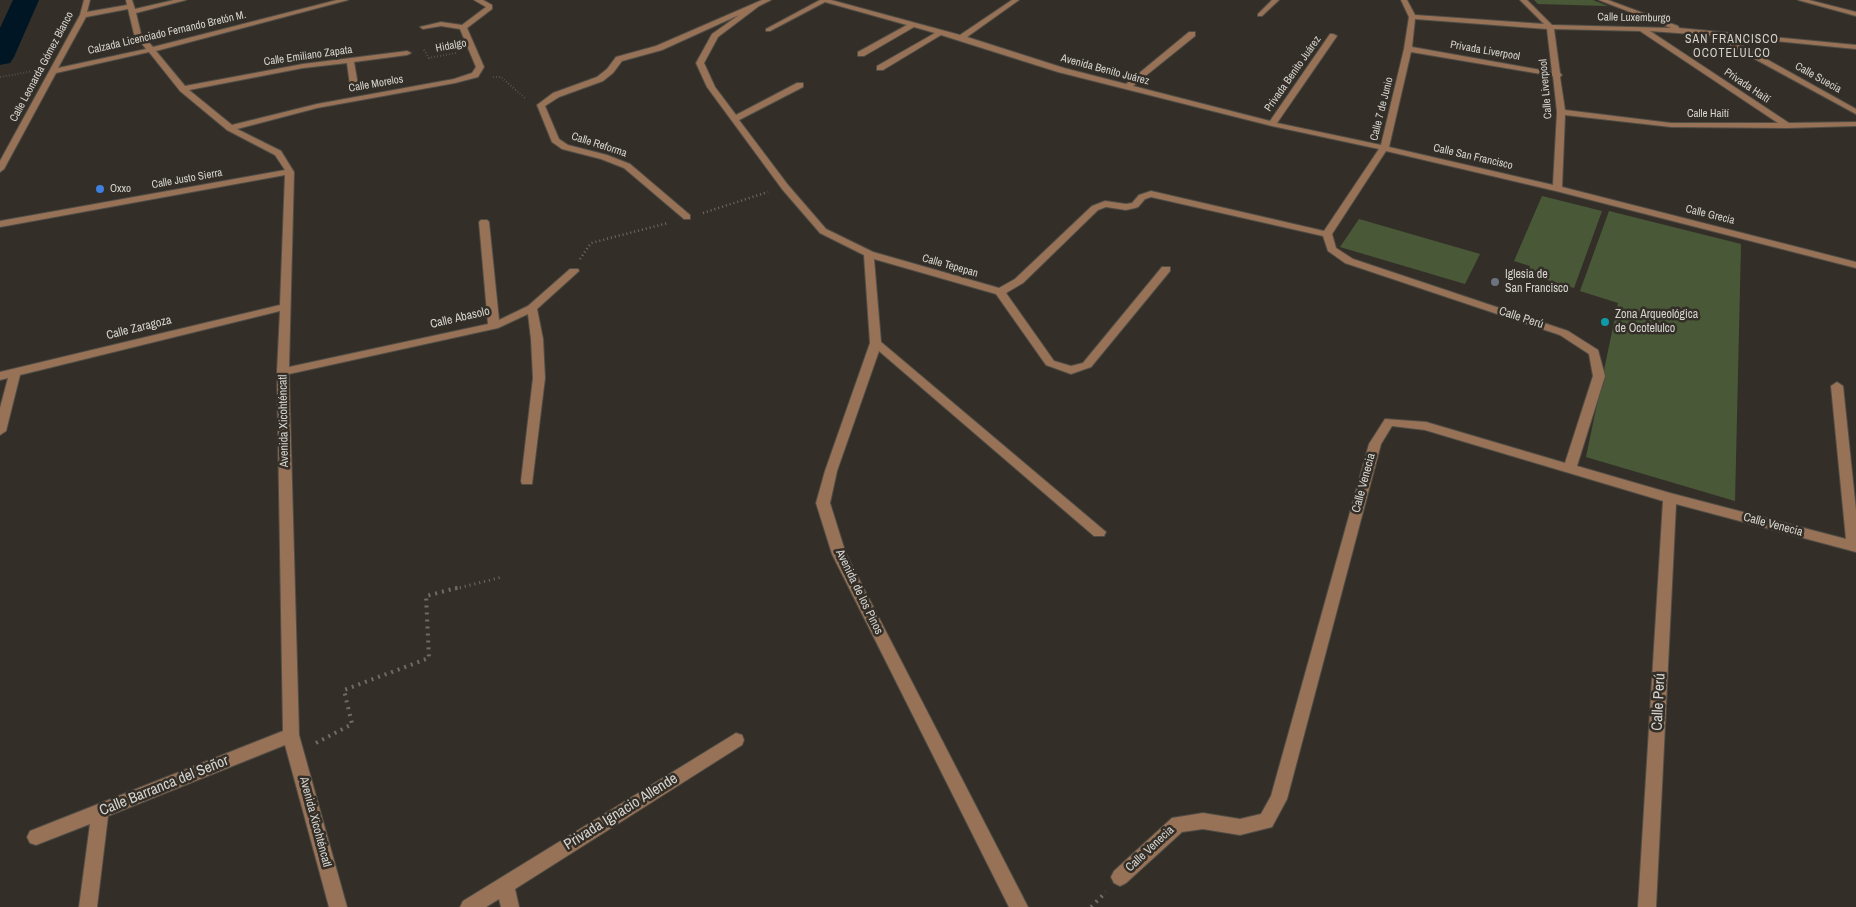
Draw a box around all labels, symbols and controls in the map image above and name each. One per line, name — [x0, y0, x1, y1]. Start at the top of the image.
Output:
street label: Calzada Licenciado Fernando Bretón M. — [87, 8, 247, 58]
street label: Calle Leonarda Gómez Blanco — [7, 10, 77, 124]
street label: Calle Luxemburgo — [1597, 11, 1671, 25]
district label: SAN FRANCISCO OCOTELULCO — [1683, 33, 1781, 61]
street label: Privada Benito Juárez — [1262, 34, 1324, 114]
street label: Hidalgo — [434, 37, 468, 55]
street label: Privada Liverpool — [1449, 38, 1521, 64]
street label: Calle Emiliano Zapata — [263, 43, 353, 69]
street label: Avenida Benito Juárez — [1059, 52, 1151, 88]
street label: Calle Liverpool — [1537, 58, 1555, 120]
street label: Calle Suecia — [1792, 60, 1844, 96]
street label: Privada Haití — [1721, 66, 1773, 106]
street label: Calle Morelos — [348, 73, 404, 95]
street label: Calle 7 de Junio — [1368, 76, 1396, 142]
street label: Calle Haití — [1687, 107, 1729, 121]
street label: Calle Reforma — [570, 130, 628, 160]
street label: Calle San Francisco — [1432, 141, 1514, 173]
street label: Calle Justo Sierra — [151, 166, 223, 192]
place label: Oxxo — [110, 182, 131, 196]
marker: Oxxo — [94, 183, 106, 195]
street label: Calle Grecia — [1684, 203, 1736, 227]
street label: Calle Tepepan — [920, 252, 980, 280]
place label: Iglesia de San Francisco — [1505, 268, 1568, 296]
marker: Iglesia de San Francisco — [1489, 276, 1501, 288]
street label: Calle Abasolo — [429, 304, 491, 332]
street label: Calle Perú — [1497, 304, 1545, 332]
place label: Zona Arqueológica de Ocotelulco — [1615, 308, 1698, 336]
street label: Calle Zaragoza — [105, 313, 173, 343]
marker: Zona Arqueológica de Ocotelulco — [1599, 316, 1611, 328]
street label: Avenida Xicohténcatl — [276, 374, 292, 468]
street label: Calle Venecia — [1349, 452, 1379, 514]
street label: Calle Venecia — [1742, 510, 1804, 540]
street label: Avenida de los Pinos — [832, 547, 886, 637]
street label: Calle Perú — [1649, 673, 1669, 731]
street label: Calle Barranca del Señor — [97, 752, 231, 820]
street label: Privada Ignacio Allende — [561, 770, 681, 854]
street label: Avenida Xicohténcatl — [296, 775, 334, 869]
street label: Calle Venecia — [1123, 823, 1177, 875]

